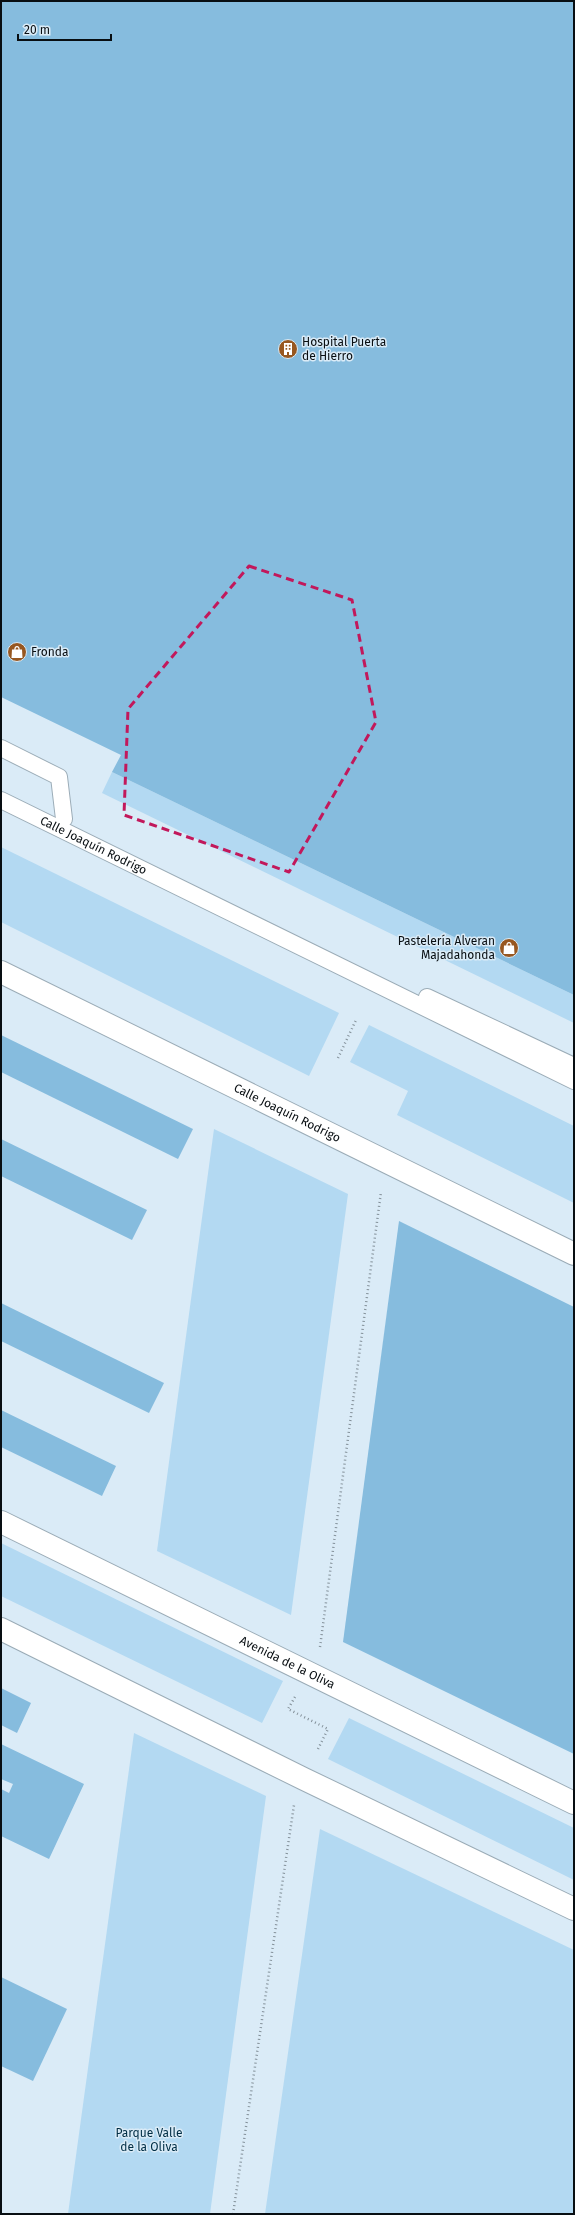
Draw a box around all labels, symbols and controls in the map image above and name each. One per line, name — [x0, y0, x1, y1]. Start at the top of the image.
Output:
scale bar — [18, 16, 111, 42]
text: 20 m — [24, 23, 50, 37]
place label: Hospital Puerta de Hierro — [302, 335, 386, 363]
building icon: Hospital Puerta de Hierro — [277, 338, 299, 360]
shop icon: Fronda — [6, 641, 28, 663]
place label: Fronda — [31, 645, 69, 659]
street label: Calle Joaquín Rodrigo — [38, 813, 149, 877]
place label: Pastelería Alveran Majadahonda — [398, 934, 495, 962]
shop icon: Pastelería Alveran Majadahonda — [498, 937, 520, 959]
street label: Calle Joaquín Rodrigo — [232, 1081, 343, 1145]
street label: Avenida de la Oliva — [238, 1633, 337, 1692]
park label: Parque Valle de la Oliva — [115, 2126, 183, 2154]

